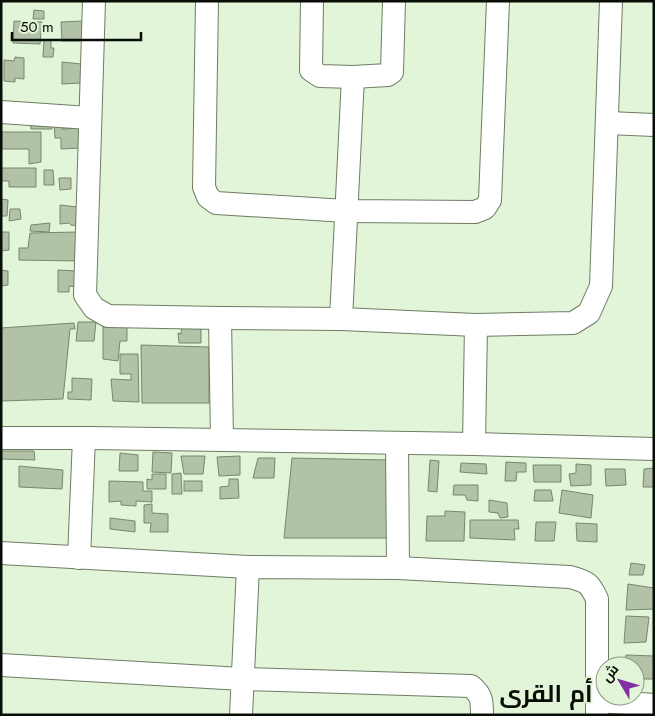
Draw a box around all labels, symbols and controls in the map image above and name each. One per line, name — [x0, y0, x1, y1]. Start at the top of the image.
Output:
scale bar — [12, 10, 141, 42]
text: 50 m — [20, 16, 54, 38]
north arrow — [595, 656, 645, 706]
text: ش — [596, 660, 623, 686]
district label: أم القرى — [499, 676, 593, 711]

